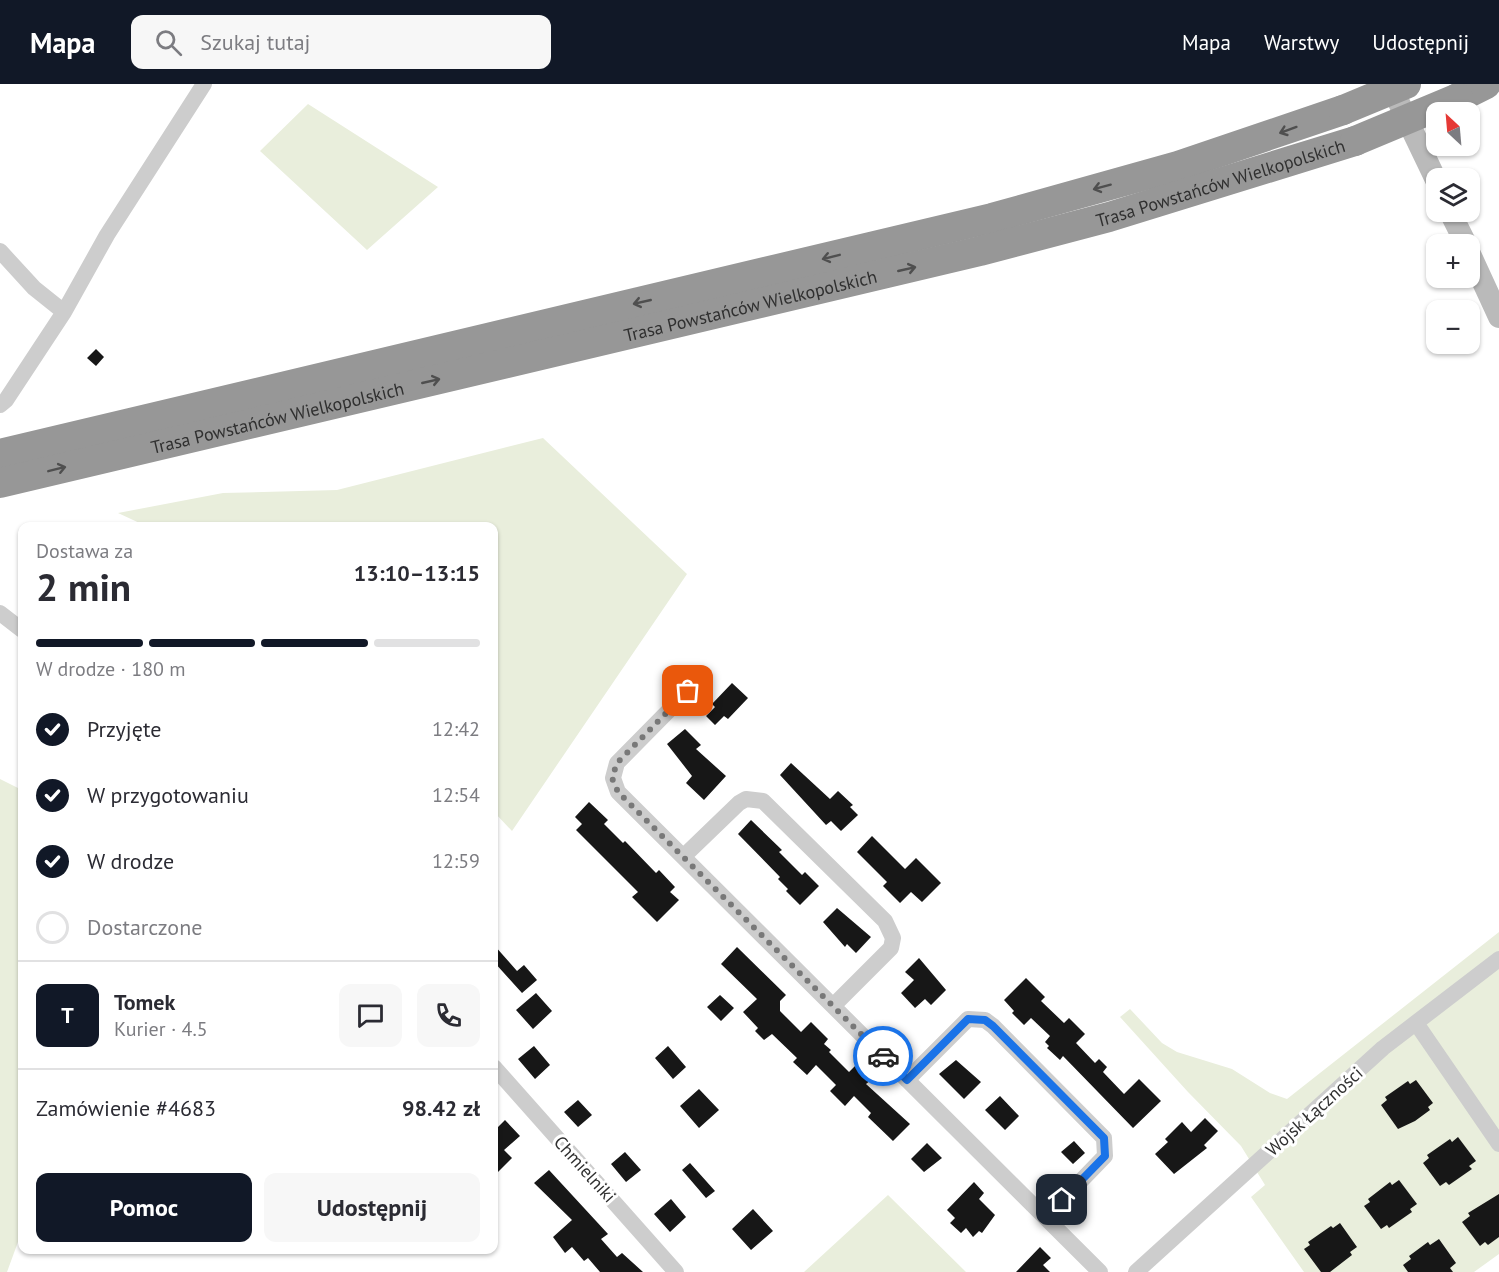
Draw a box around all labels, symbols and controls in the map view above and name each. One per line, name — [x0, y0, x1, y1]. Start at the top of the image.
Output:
search box — [131, 15, 551, 69]
text: Mapa — [30, 24, 95, 61]
icon: search — [152, 26, 185, 59]
text: Szukaj tutaj — [200, 28, 310, 56]
text: Mapa — [1182, 29, 1231, 56]
text: Warstwy — [1264, 29, 1339, 56]
text: Udostępnij — [1372, 29, 1469, 56]
north arrow — [1426, 102, 1480, 156]
map controls — [1426, 102, 1480, 354]
one-way arrow — [1279, 126, 1298, 137]
street label: Trasa Powstańców Wielkopolskich — [1093, 133, 1348, 231]
button: layers — [1426, 168, 1480, 222]
one-way arrow — [1092, 182, 1111, 194]
button: + — [1426, 234, 1480, 288]
one-way arrow — [822, 251, 841, 263]
one-way arrow — [897, 262, 916, 274]
street label: Trasa Powstańców Wielkopolskich — [621, 264, 879, 346]
one-way arrow — [632, 296, 651, 308]
button: − — [1426, 300, 1480, 354]
one-way arrow — [420, 375, 440, 386]
street label: Trasa Powstańców Wielkopolskich — [148, 376, 406, 458]
one-way arrow — [47, 462, 66, 474]
text: Dostawa za — [36, 538, 133, 564]
text: 13:10–13:15 — [354, 559, 480, 587]
text: 2 min — [36, 561, 131, 612]
text: W drodze · 180 m — [36, 656, 186, 682]
pin — [662, 665, 713, 716]
icon: bag — [671, 674, 704, 707]
icon: check — [36, 713, 69, 746]
text: Przyjęte — [87, 715, 161, 743]
text: 12:42 — [432, 716, 480, 742]
icon: check — [36, 779, 69, 812]
text: W przygotowaniu — [87, 781, 249, 809]
text: 12:54 — [432, 782, 480, 808]
icon: check — [36, 845, 69, 878]
text: W drodze — [87, 847, 174, 875]
text: 12:59 — [432, 848, 480, 874]
text: Dostarczone — [87, 913, 202, 941]
button: chat — [339, 984, 402, 1047]
button: phone — [417, 984, 480, 1047]
text: Tomek — [114, 988, 175, 1016]
text: T — [61, 1001, 74, 1029]
text: Kurier · 4.5 — [114, 1016, 208, 1042]
courier — [853, 1026, 913, 1086]
icon: car — [867, 1040, 900, 1073]
street label: Wojsk Łączności — [1261, 1061, 1367, 1161]
text: Zamówienie #4683 — [36, 1094, 216, 1122]
text: 98.42 zł — [402, 1094, 480, 1122]
street label: Chmielniki — [549, 1131, 621, 1207]
button: Pomoc — [36, 1173, 252, 1242]
button: Udostępnij — [264, 1173, 480, 1242]
pin — [1036, 1174, 1087, 1225]
icon: home — [1045, 1183, 1078, 1216]

